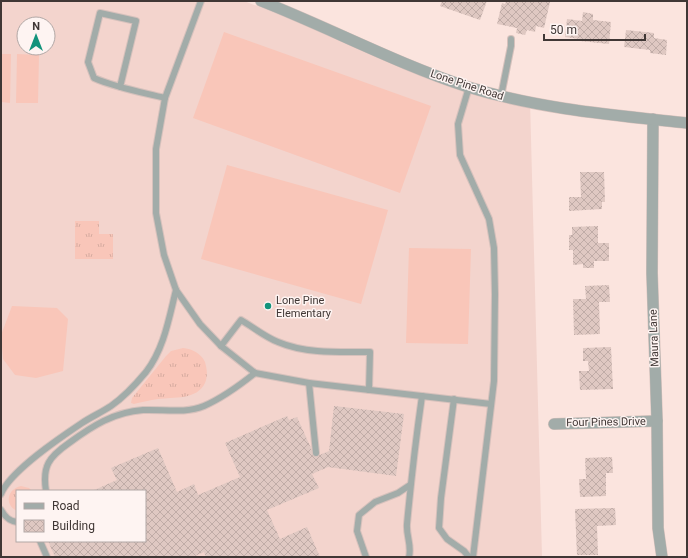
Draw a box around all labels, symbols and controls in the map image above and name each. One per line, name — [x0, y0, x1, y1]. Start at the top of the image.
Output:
north arrow — [16, 16, 56, 56]
scale bar — [544, 16, 645, 42]
text: N — [32, 20, 40, 33]
text: 50 m — [550, 23, 577, 37]
street label: Lone Pine Road — [429, 67, 505, 103]
place label: Lone Pine Elementary — [276, 294, 332, 320]
marker: Lone Pine Elementary — [263, 301, 273, 311]
street label: Maura Lane — [646, 309, 662, 367]
street label: Four Pines Drive — [566, 415, 646, 429]
legend — [16, 490, 146, 542]
text: Road — [52, 499, 80, 513]
text: Building — [52, 519, 95, 533]

